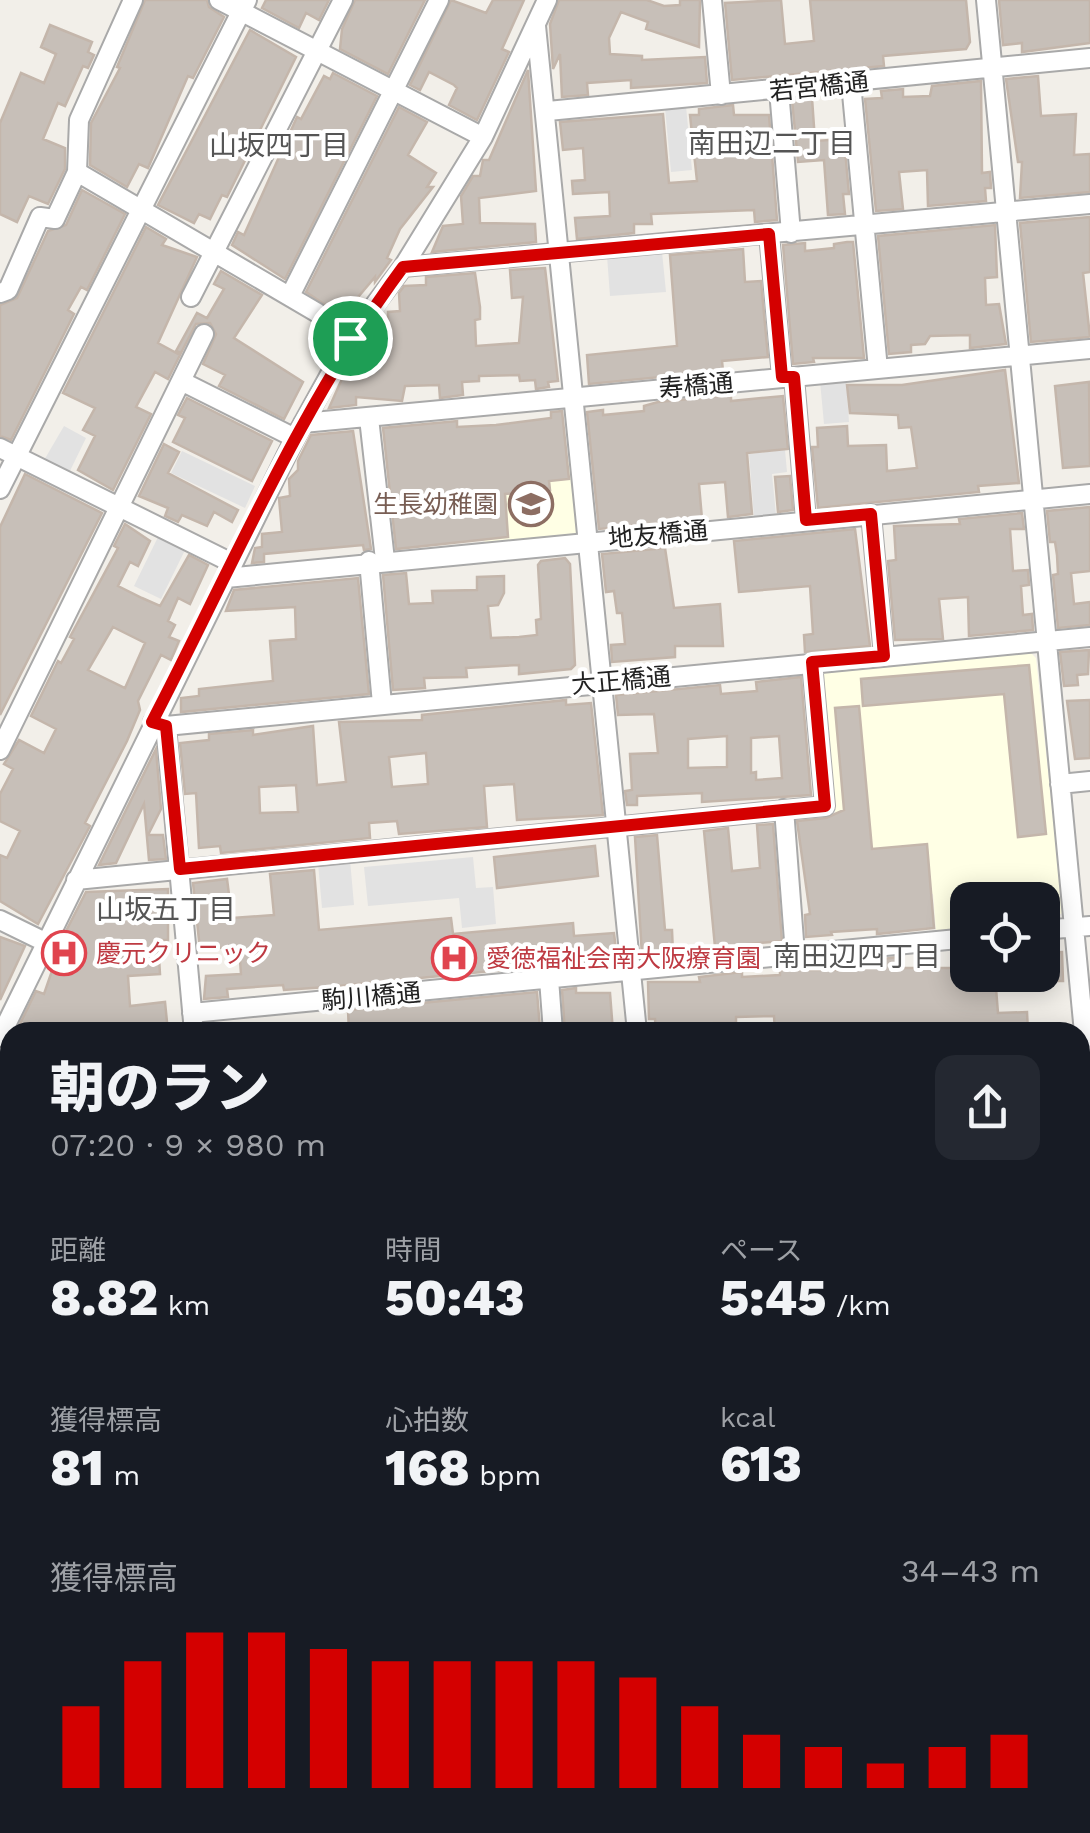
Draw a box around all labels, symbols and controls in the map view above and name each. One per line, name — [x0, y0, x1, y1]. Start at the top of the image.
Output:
street label: 若宮橋通 — [768, 67, 870, 106]
district label: 南田辺二丁目 — [688, 127, 856, 160]
district label: 山坂四丁目 — [209, 129, 349, 162]
pin — [308, 296, 393, 381]
icon: arrive — [323, 311, 378, 366]
street label: 寿橋通 — [657, 368, 735, 403]
school or university icon: 生長幼稚園 — [508, 481, 554, 527]
place label: 生長幼稚園 — [373, 490, 498, 519]
street label: 地友橋通 — [607, 516, 709, 553]
street label: 大正橋通 — [570, 662, 672, 699]
map controls — [950, 882, 1060, 992]
button: locate — [950, 882, 1060, 992]
district label: 山坂五丁目 — [96, 893, 236, 926]
hospital icon: 慶元クリニック — [41, 930, 87, 976]
hospital icon: 愛徳福祉会南大阪療育園 — [431, 935, 477, 981]
place label: 慶元クリニック — [96, 939, 271, 968]
district label: 南田辺四丁目 — [773, 940, 941, 973]
place label: 愛徳福祉会南大阪療育園 — [486, 944, 761, 973]
street label: 駒川橋通 — [320, 978, 422, 1015]
button: share — [935, 1055, 1040, 1160]
text: 朝のラン — [50, 1056, 270, 1120]
text: 07:20 · 9 × 980 m — [50, 1126, 326, 1164]
text: 距離 — [50, 1234, 106, 1267]
text: 時間 — [385, 1234, 441, 1267]
text: ペース — [720, 1234, 803, 1267]
text: 8.82 — [50, 1268, 158, 1327]
text: 50:43 — [385, 1268, 525, 1327]
text: 5:45 — [720, 1268, 826, 1327]
text: km — [158, 1289, 210, 1322]
text: /km — [826, 1289, 891, 1322]
text: kcal — [720, 1401, 775, 1434]
text: 獲得標高 — [50, 1404, 162, 1437]
text: 心拍数 — [385, 1404, 469, 1437]
text: 613 — [720, 1434, 802, 1493]
text: 81 — [50, 1438, 104, 1497]
text: 168 — [385, 1438, 470, 1497]
text: m — [104, 1459, 140, 1492]
text: bpm — [470, 1459, 541, 1492]
text: 34–43 m — [901, 1552, 1040, 1590]
text: 獲得標高 — [50, 1559, 178, 1597]

